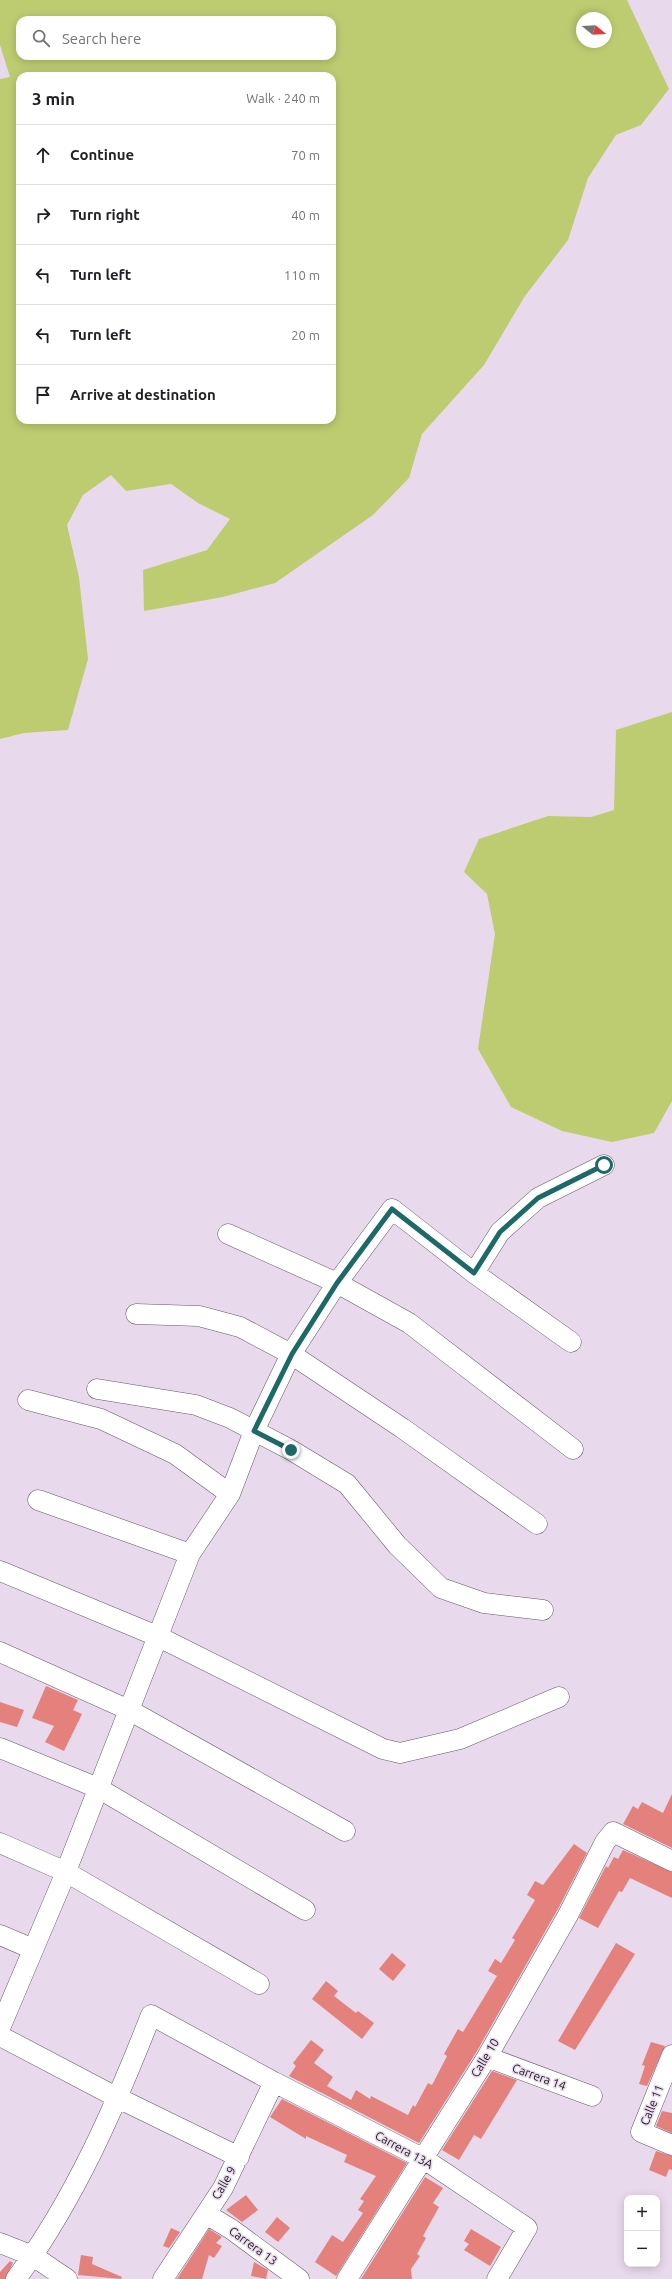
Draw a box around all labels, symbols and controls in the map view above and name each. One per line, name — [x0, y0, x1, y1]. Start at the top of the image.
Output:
north arrow — [576, 12, 612, 48]
search box — [16, 16, 336, 60]
icon: search — [30, 27, 52, 49]
text: Search here — [62, 30, 141, 47]
text: 3 min — [32, 89, 75, 108]
text: Walk · 240 m — [246, 91, 320, 105]
icon: ahead — [32, 144, 54, 166]
text: Continue — [70, 146, 134, 163]
text: 70 m — [291, 148, 320, 162]
icon: right — [32, 204, 54, 226]
text: Turn right — [70, 206, 140, 223]
text: 40 m — [291, 208, 320, 222]
icon: left — [32, 264, 54, 286]
text: Turn left — [70, 266, 131, 283]
text: 110 m — [284, 268, 320, 282]
icon: left — [32, 324, 54, 346]
text: Turn left — [70, 326, 131, 343]
text: 20 m — [291, 328, 320, 342]
icon: arrive — [32, 384, 54, 406]
text: Arrive at destination — [70, 386, 216, 403]
route start — [595, 1156, 613, 1174]
route end — [282, 1441, 300, 1459]
street label: Calle 10 — [468, 2036, 501, 2079]
street label: Carrera 14 — [511, 2061, 568, 2092]
street label: Calle 11 — [638, 2083, 666, 2127]
street label: Carrera 13A — [373, 2128, 436, 2171]
street label: Calle 9 — [209, 2164, 238, 2202]
map controls — [624, 2195, 660, 2267]
button: + — [624, 2195, 660, 2231]
street label: Carrera 13 — [227, 2224, 280, 2267]
button: − — [624, 2231, 660, 2267]

